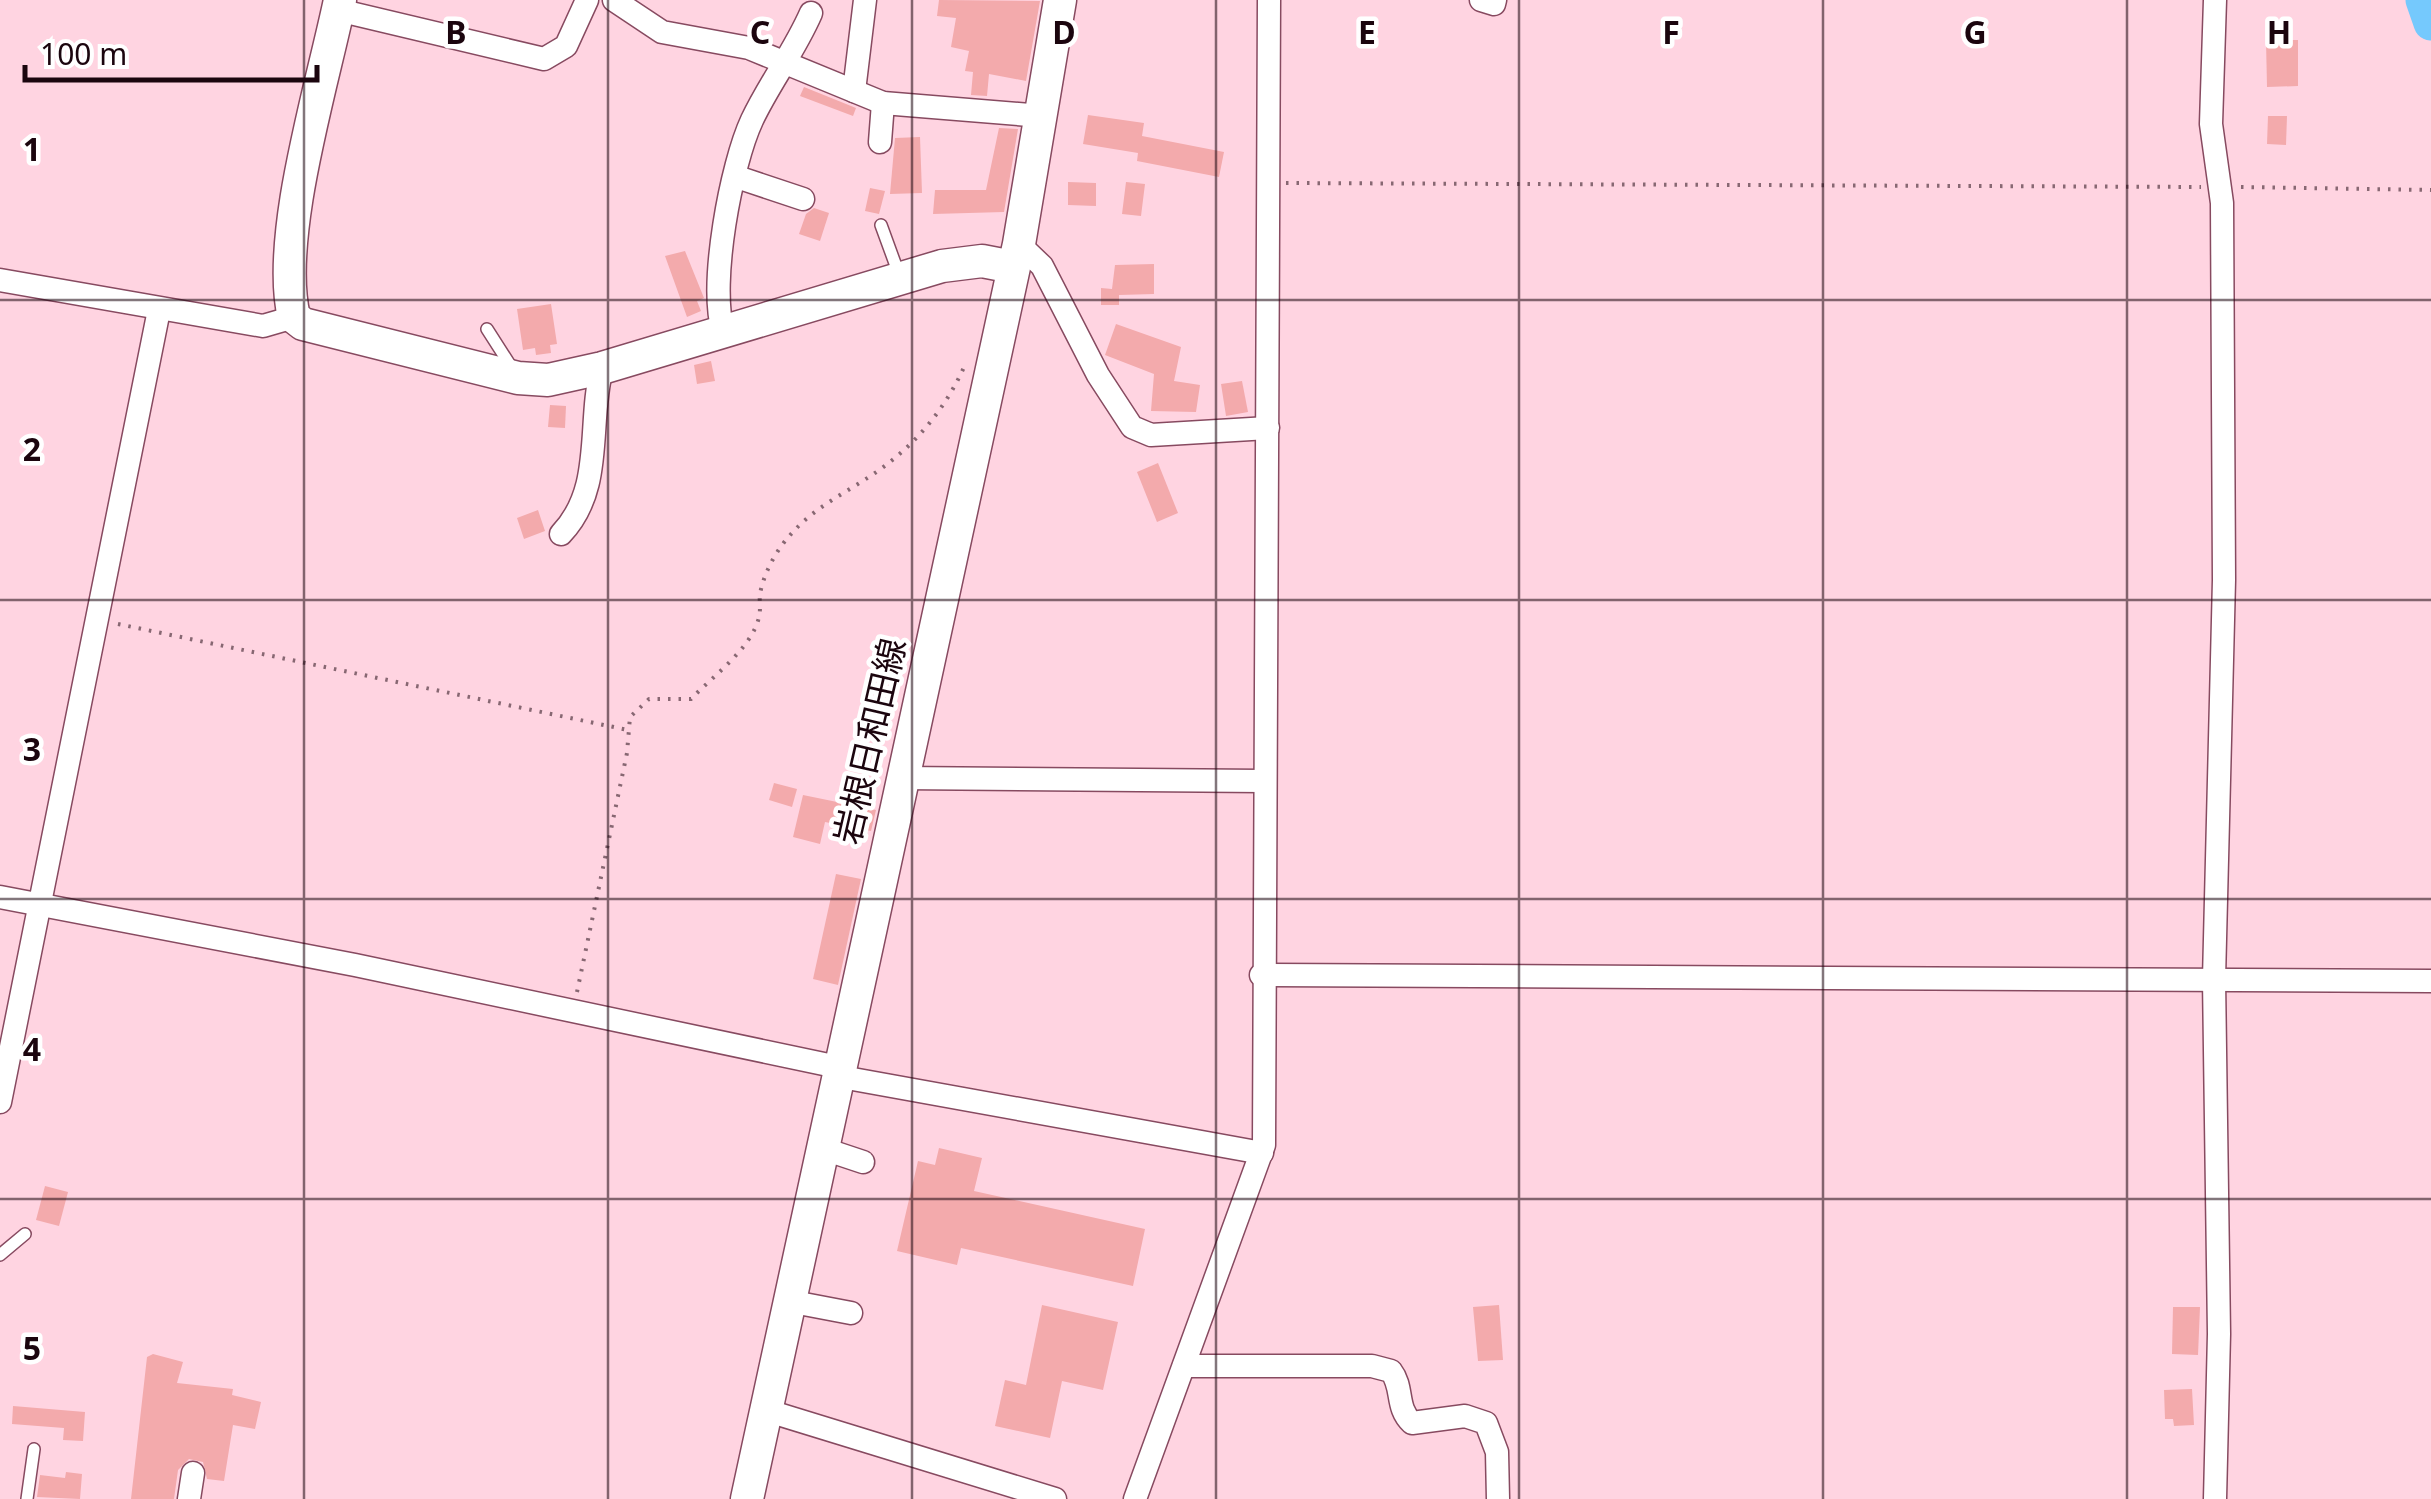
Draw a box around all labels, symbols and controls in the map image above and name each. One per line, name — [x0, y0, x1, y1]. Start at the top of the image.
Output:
text: B — [445, 10, 467, 53]
text: C — [750, 10, 770, 53]
text: D — [1052, 10, 1076, 53]
text: E — [1358, 10, 1376, 53]
text: F — [1662, 10, 1680, 53]
text: G — [1963, 10, 1987, 53]
text: H — [2267, 10, 2291, 53]
scale bar — [25, 20, 318, 82]
text: 100 m — [40, 33, 127, 74]
text: 1 — [23, 127, 41, 170]
text: 2 — [23, 427, 41, 470]
street label: 岩根日和田線 — [822, 633, 916, 849]
text: 3 — [23, 727, 41, 770]
text: 4 — [23, 1027, 41, 1070]
text: 5 — [23, 1326, 41, 1369]

